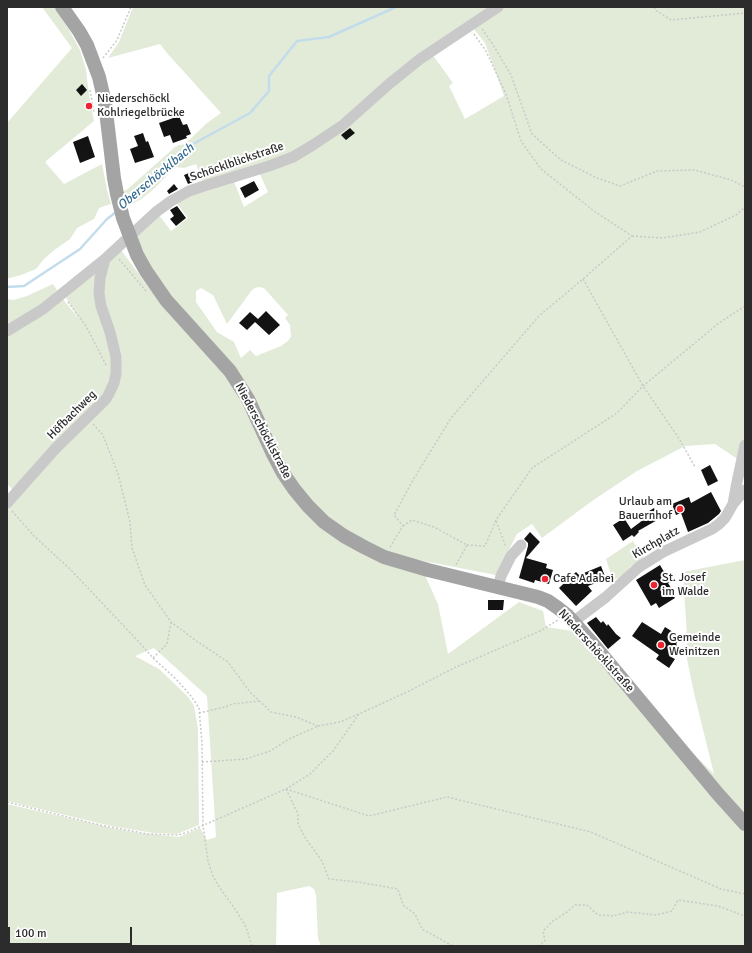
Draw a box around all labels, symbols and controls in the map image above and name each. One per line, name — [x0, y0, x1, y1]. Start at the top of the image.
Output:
place label: Niederschöckl Kohlriegelbrücke — [97, 92, 185, 120]
marker: Niederschöckl Kohlriegelbrücke — [84, 101, 94, 111]
street label: Schöcklblickstraße — [188, 139, 286, 185]
water label: Oberschöcklbach — [115, 140, 197, 214]
street label: Niederschöcklstraße — [232, 381, 294, 481]
street label: Höfbachweg — [44, 387, 100, 443]
place label: Urlaub am Bauernhof — [618, 495, 672, 523]
marker: Urlaub am Bauernhof — [675, 504, 685, 514]
street label: Kirchplatz — [630, 524, 682, 562]
place label: St. Josef im Walde — [662, 571, 709, 599]
place label: Cafe Adabei — [553, 572, 614, 586]
marker: Cafe Adabei — [540, 574, 550, 584]
marker: St. Josef im Walde — [649, 580, 659, 590]
street label: Niederschöcklstraße — [555, 607, 637, 695]
place label: Gemeinde Weinitzen — [669, 631, 720, 659]
marker: Gemeinde Weinitzen — [656, 640, 666, 650]
scale bar — [10, 919, 134, 945]
text: 100 m — [15, 926, 47, 941]

